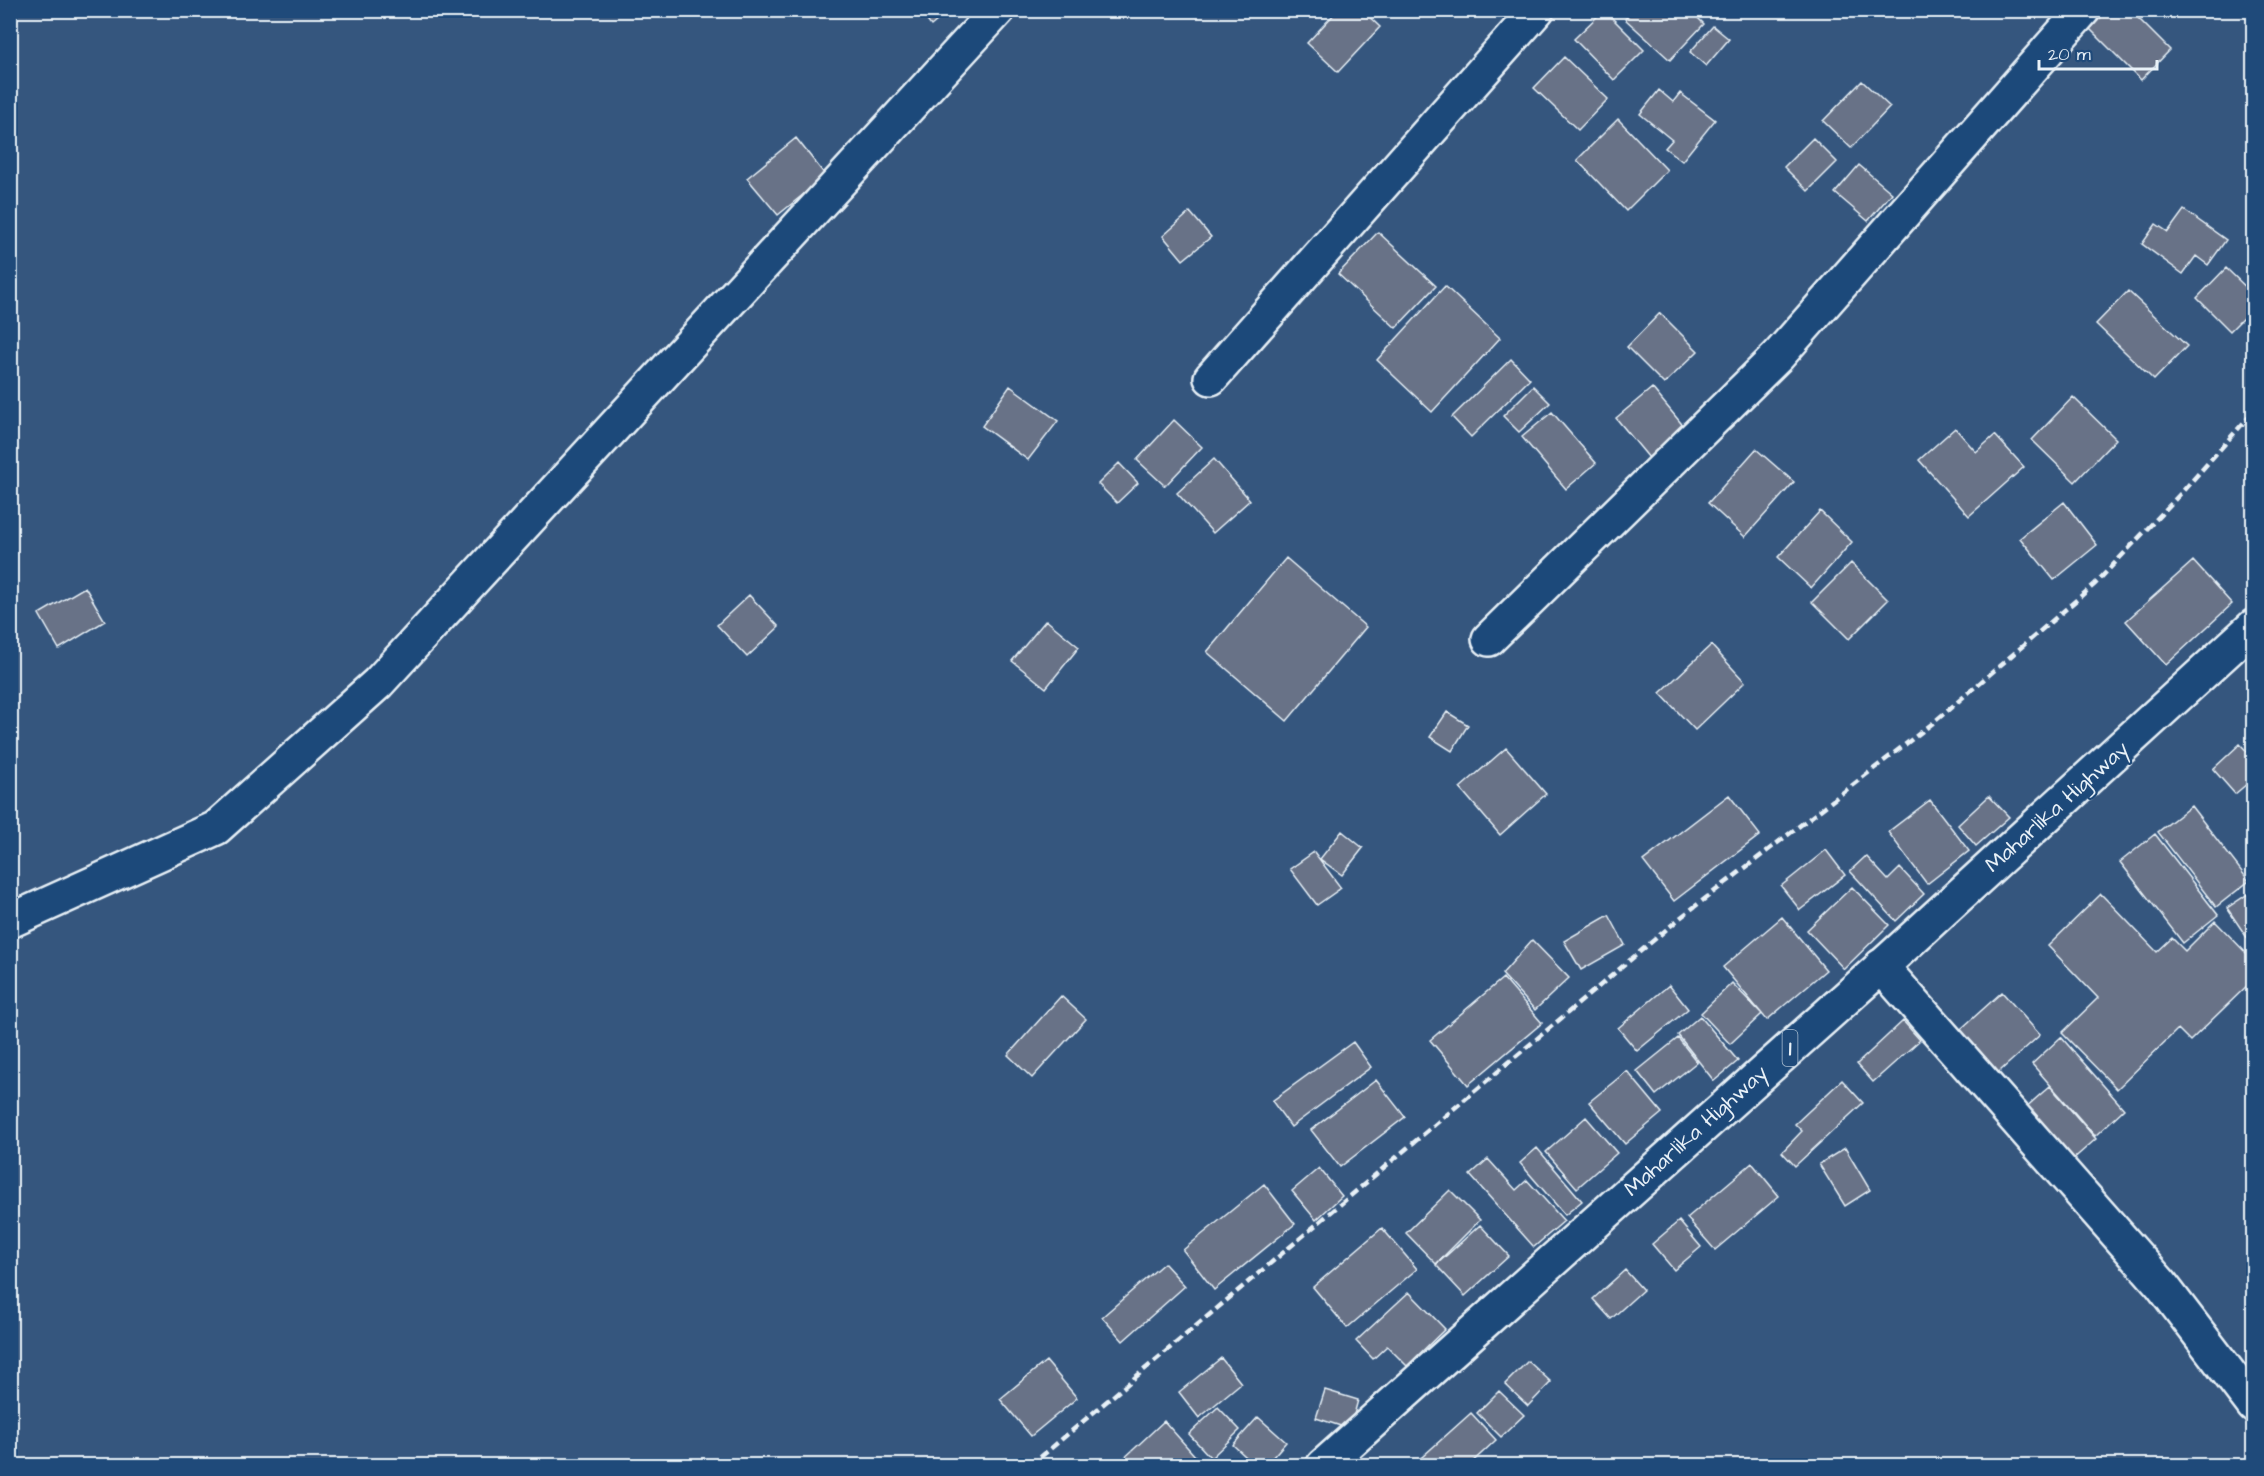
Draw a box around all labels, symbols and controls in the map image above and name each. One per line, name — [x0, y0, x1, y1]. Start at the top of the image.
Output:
scale bar — [2039, 33, 2158, 71]
text: 20 m — [2048, 42, 2091, 67]
street label: Maharlika Highway — [1978, 734, 2136, 881]
road number: 1 — [1782, 1030, 1798, 1066]
street label: Maharlika Highway — [1617, 1058, 1775, 1205]

